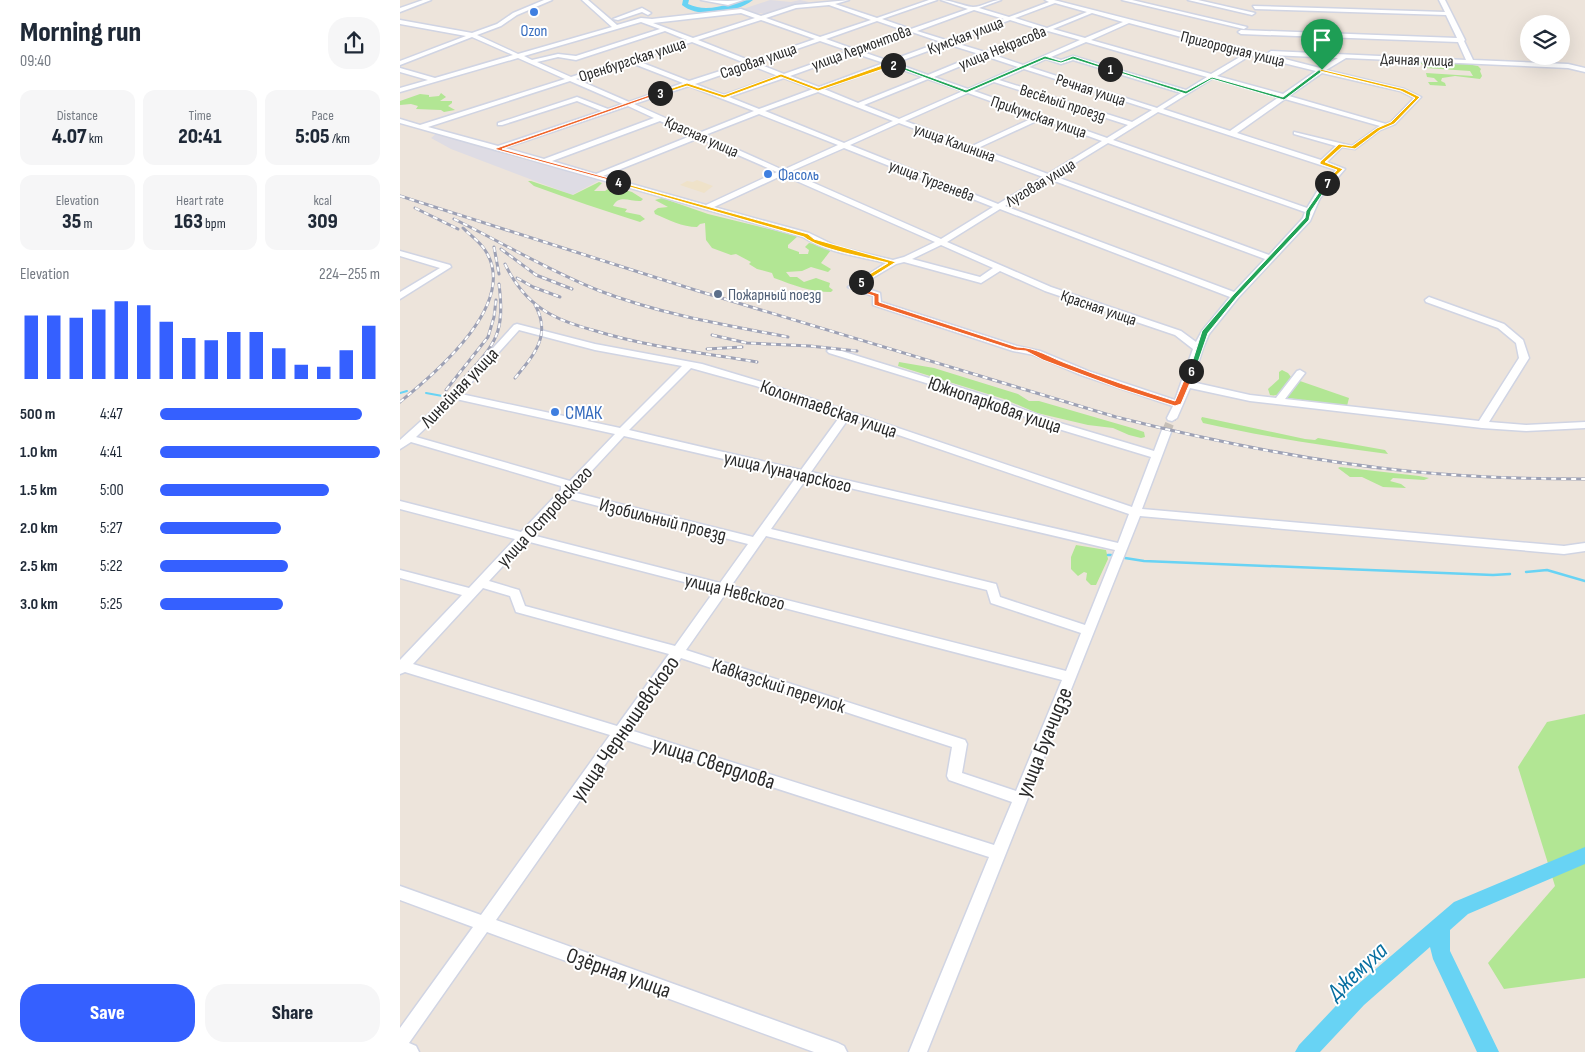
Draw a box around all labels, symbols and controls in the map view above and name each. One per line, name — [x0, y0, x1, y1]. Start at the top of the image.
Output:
marker: Ozon — [528, 6, 540, 18]
street label: Кумская улица — [925, 13, 1006, 60]
map controls — [1520, 15, 1570, 65]
button: layers — [1520, 15, 1570, 65]
text: Morning run — [20, 16, 141, 49]
button: share — [328, 17, 380, 69]
pin — [1301, 19, 1343, 70]
place label: Ozon — [521, 22, 547, 41]
street label: улица Лермонтова — [809, 22, 914, 75]
street label: улица Некрасова — [956, 22, 1049, 75]
icon: arrive — [1308, 26, 1336, 54]
street label: Пригородная улица — [1179, 27, 1287, 72]
street label: Оренбургская улица — [577, 34, 688, 87]
street label: Садовая улица — [718, 39, 799, 83]
street label: Дачная улица — [1380, 50, 1454, 71]
text: 09:40 — [20, 52, 51, 71]
pin: 2 — [880, 52, 906, 78]
pin: 1 — [1098, 56, 1122, 82]
text: 2 — [890, 57, 897, 74]
text: 1 — [1108, 61, 1113, 78]
street label: Речная улица — [1053, 70, 1128, 111]
pin: 3 — [648, 80, 672, 106]
street label: Весёлый проезд — [1017, 81, 1108, 126]
text: 3 — [657, 85, 664, 102]
street label: Прикумская улица — [988, 92, 1089, 143]
text: Distance — [57, 107, 98, 124]
text: Time — [189, 107, 211, 124]
text: Pace — [312, 107, 334, 124]
street label: Красная улица — [661, 113, 741, 162]
street label: улица Калинина — [911, 120, 998, 167]
text: 4.07 — [52, 124, 86, 149]
text: 20:41 — [178, 124, 222, 149]
text: 5:05 — [295, 124, 330, 149]
text: km — [86, 130, 103, 147]
text: /km — [330, 130, 350, 147]
street label: Луговая улица — [1002, 155, 1079, 212]
street label: улица Тургенева — [886, 156, 977, 206]
place label: Фасоль — [778, 166, 819, 185]
marker: Фасоль — [762, 168, 774, 180]
pin: 4 — [606, 170, 630, 194]
pin: 7 — [1314, 170, 1340, 196]
text: 4 — [615, 174, 622, 191]
text: 7 — [1324, 175, 1331, 192]
text: Elevation — [56, 192, 99, 209]
text: Heart rate — [176, 192, 224, 209]
text: kcal — [313, 192, 332, 209]
text: 35 — [62, 209, 81, 234]
text: 163 — [174, 209, 203, 234]
text: 309 — [308, 209, 338, 234]
text: m — [81, 215, 93, 232]
text: bpm — [203, 215, 226, 232]
text: Elevation — [20, 265, 69, 284]
text: 224–255 m — [319, 265, 380, 284]
pin: 5 — [848, 270, 874, 294]
text: 5 — [858, 274, 865, 291]
place label: Пожарный поезд — [728, 286, 821, 305]
street label: Красная улица — [1058, 287, 1139, 330]
marker: Пожарный поезд — [712, 288, 724, 300]
street label: Линейная улица — [416, 343, 504, 434]
pin: 6 — [1178, 358, 1204, 384]
text: 6 — [1188, 363, 1195, 380]
street label: Южнопарковая улица — [925, 372, 1064, 439]
street label: Колонтаевская улица — [757, 375, 900, 444]
place label: СМАК — [565, 402, 603, 425]
text: 500 m — [20, 405, 55, 424]
text: 4:47 — [100, 405, 123, 424]
marker: СМАК — [549, 406, 561, 418]
text: 1.0 km — [20, 443, 57, 462]
text: 4:41 — [100, 443, 122, 462]
street label: улица Луначарского — [721, 447, 854, 498]
street label: улица Островского — [492, 462, 598, 572]
text: 1.5 km — [20, 481, 57, 500]
text: 5:00 — [100, 481, 124, 500]
street label: Изобильный проезд — [597, 494, 729, 547]
text: 2.0 km — [20, 519, 58, 538]
text: 5:27 — [100, 519, 122, 538]
text: 2.5 km — [20, 557, 58, 576]
text: 5:22 — [100, 557, 123, 576]
street label: улица Невского — [682, 569, 787, 616]
text: 3.0 km — [20, 595, 58, 614]
text: 5:25 — [100, 595, 122, 614]
street label: улица Чернышевского — [565, 651, 686, 807]
street label: Кавказский переулок — [709, 654, 849, 719]
street label: улица Буачидзе — [1010, 683, 1079, 802]
street label: улица Свердлова — [649, 731, 778, 796]
water label: Джемуха — [1320, 936, 1394, 1008]
street label: Озёрная улица — [562, 942, 675, 1005]
button: Save — [20, 984, 195, 1042]
button: Share — [205, 984, 380, 1042]

